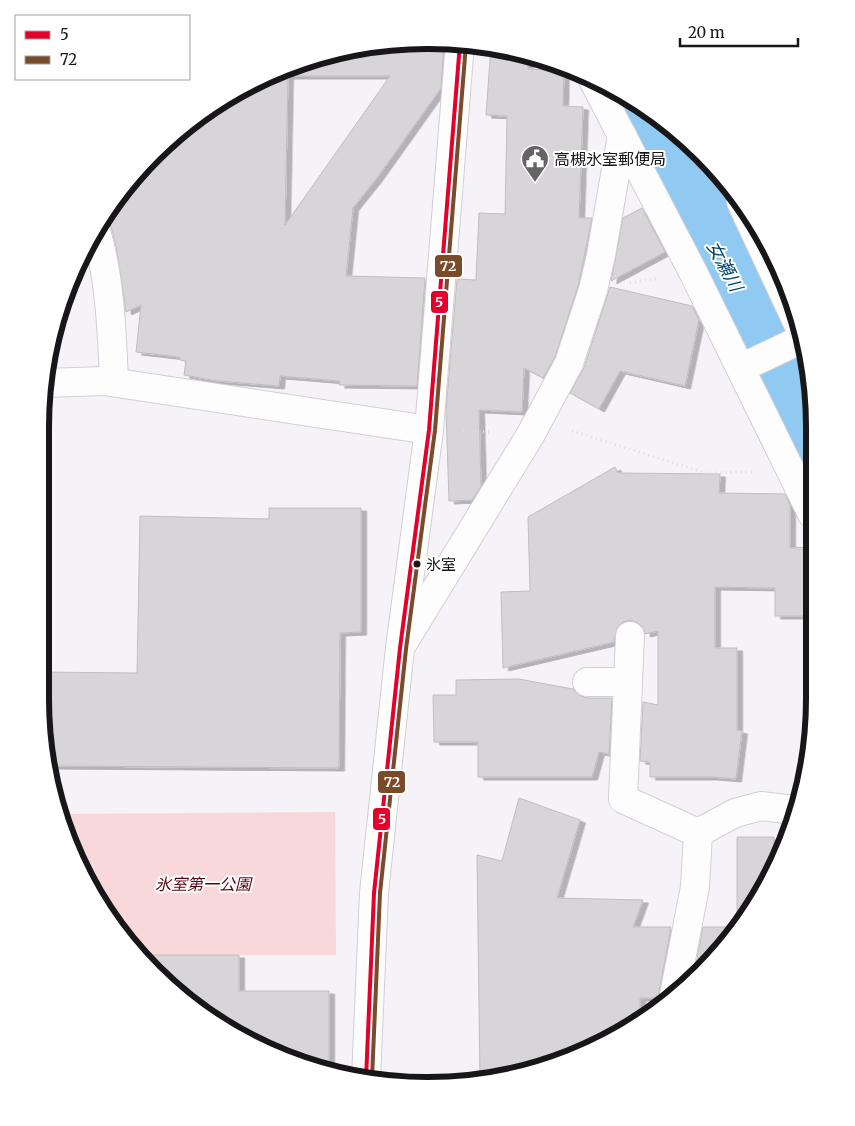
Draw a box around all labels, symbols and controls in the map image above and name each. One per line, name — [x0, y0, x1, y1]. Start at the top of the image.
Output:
legend — [15, 15, 190, 80]
scale bar — [680, 15, 798, 47]
text: 20 m — [688, 23, 725, 42]
text: 5 — [60, 25, 69, 44]
text: 72 — [60, 50, 77, 69]
public building icon: 高槻氷室郵便局 — [520, 144, 550, 183]
place label: 高槻氷室郵便局 — [554, 149, 666, 169]
water label: 女瀬川 — [702, 237, 749, 297]
line badge: 72 — [434, 254, 463, 278]
text: 72 — [440, 257, 456, 275]
line badge: 5 — [430, 290, 449, 314]
text: 5 — [435, 293, 443, 311]
place label: 氷室 — [426, 555, 456, 574]
marker: 氷室 — [412, 559, 422, 569]
line badge: 72 — [377, 770, 406, 794]
text: 72 — [384, 773, 400, 791]
line badge: 5 — [372, 807, 391, 831]
text: 5 — [378, 810, 386, 828]
park label: 氷室第一公園 — [155, 874, 253, 894]

